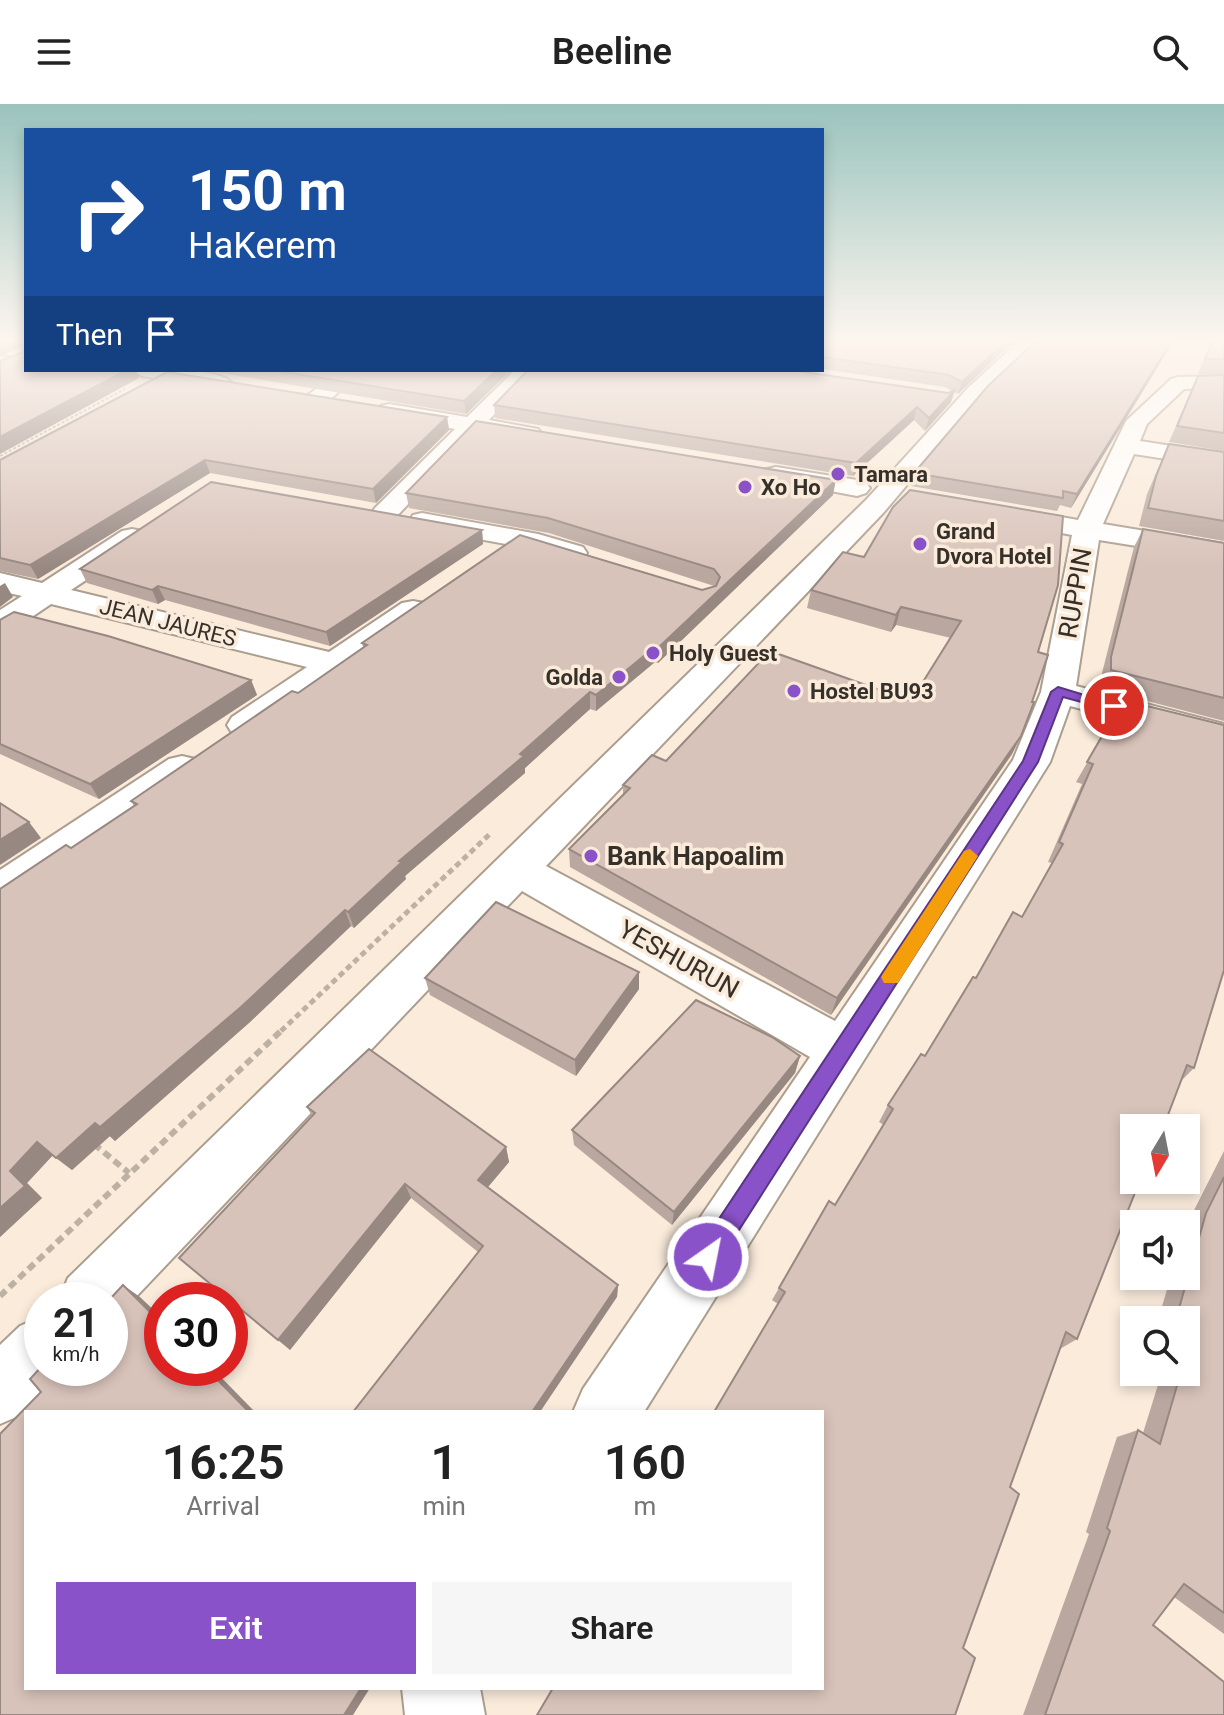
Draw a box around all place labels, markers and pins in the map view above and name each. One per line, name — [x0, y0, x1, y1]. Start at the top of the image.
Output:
place label: Tamara — [854, 462, 928, 487]
marker: Tamara — [829, 465, 847, 483]
place label: Xo Ho — [761, 475, 821, 500]
marker: Xo Ho — [736, 478, 754, 496]
place label: Grand Dvora Hotel — [936, 519, 1052, 569]
marker: Grand Dvora Hotel — [911, 535, 929, 553]
place label: Holy Guest — [669, 641, 778, 666]
marker: Holy Guest — [644, 644, 662, 662]
place label: Golda — [546, 665, 603, 690]
marker: Golda — [610, 668, 628, 686]
pin — [1080, 672, 1148, 740]
place label: Hostel BU93 — [810, 679, 934, 704]
marker: Hostel BU93 — [785, 682, 803, 700]
place label: Bank Hapoalim — [607, 841, 784, 871]
marker: Bank Hapoalim — [582, 847, 600, 865]

